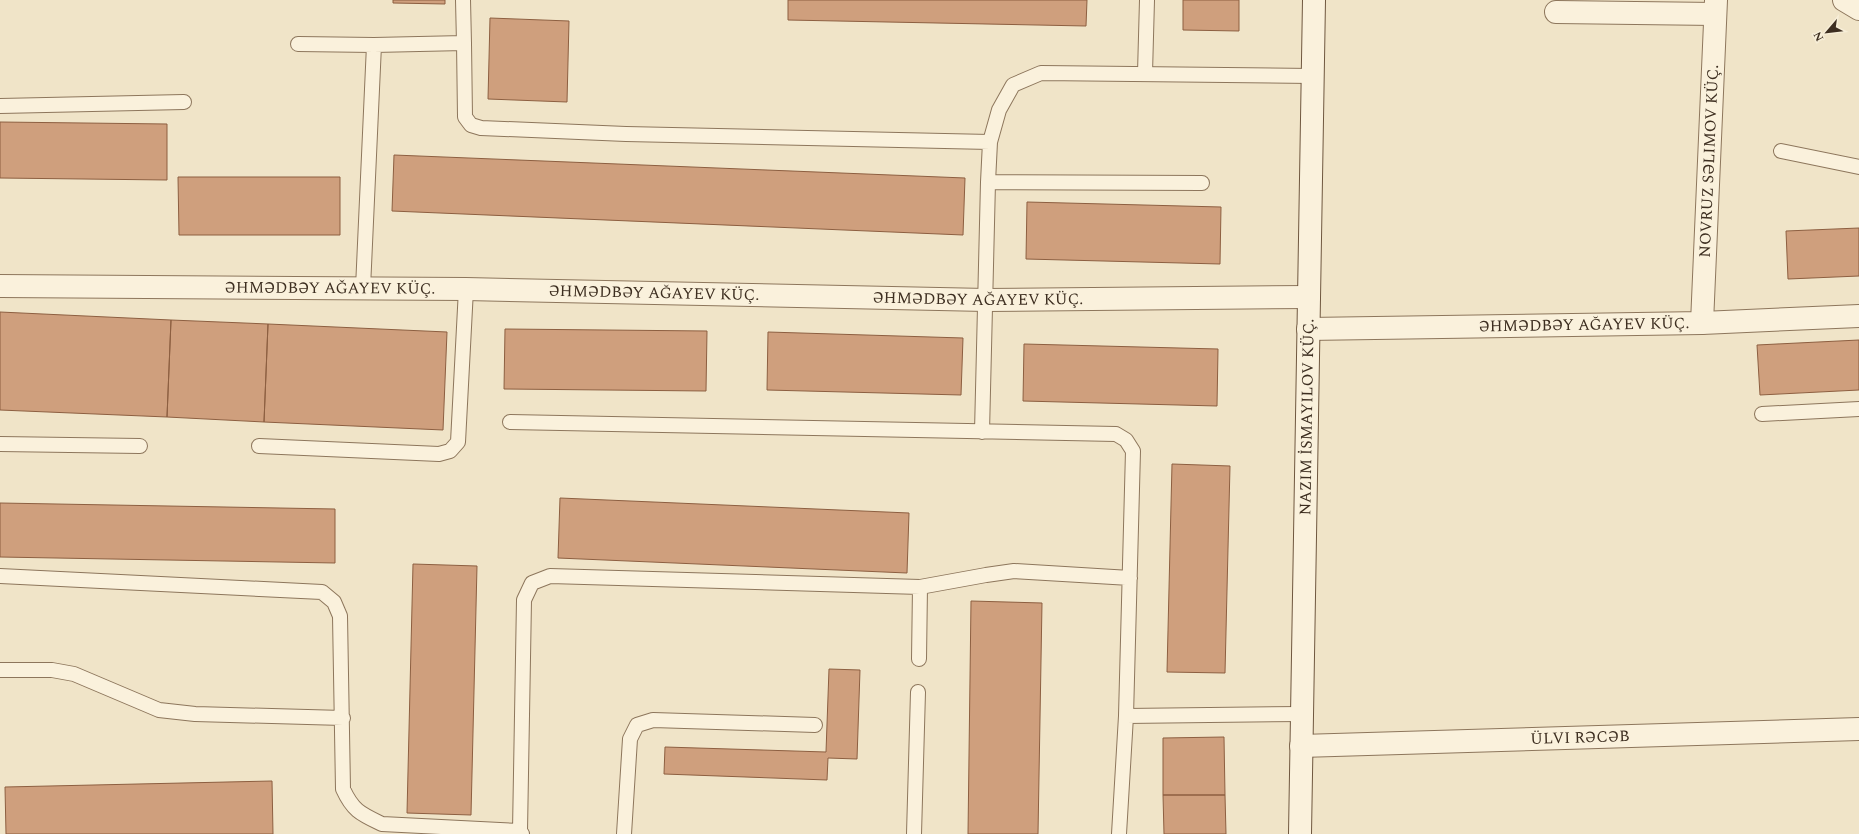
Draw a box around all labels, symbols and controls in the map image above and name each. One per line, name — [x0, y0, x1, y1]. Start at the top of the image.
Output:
north arrow — [1807, 12, 1847, 52]
text: N — [1809, 28, 1828, 44]
street label: NOVRUZ SƏLIMOV KÜÇ. — [1693, 64, 1725, 258]
street label: ƏHMƏDBƏY AĞAYEV KÜÇ. — [225, 275, 435, 301]
street label: ƏHMƏDBƏY AĞAYEV KÜÇ. — [548, 279, 760, 307]
street label: ƏHMƏDBƏY AĞAYEV KÜÇ. — [872, 286, 1083, 312]
street label: ƏHMƏDBƏY AĞAYEV KÜÇ. — [1478, 311, 1690, 338]
street label: NAZIM İSMAYILOV KÜÇ. — [1293, 318, 1321, 516]
street label: ÜLVI RƏCƏB — [1530, 724, 1630, 751]

